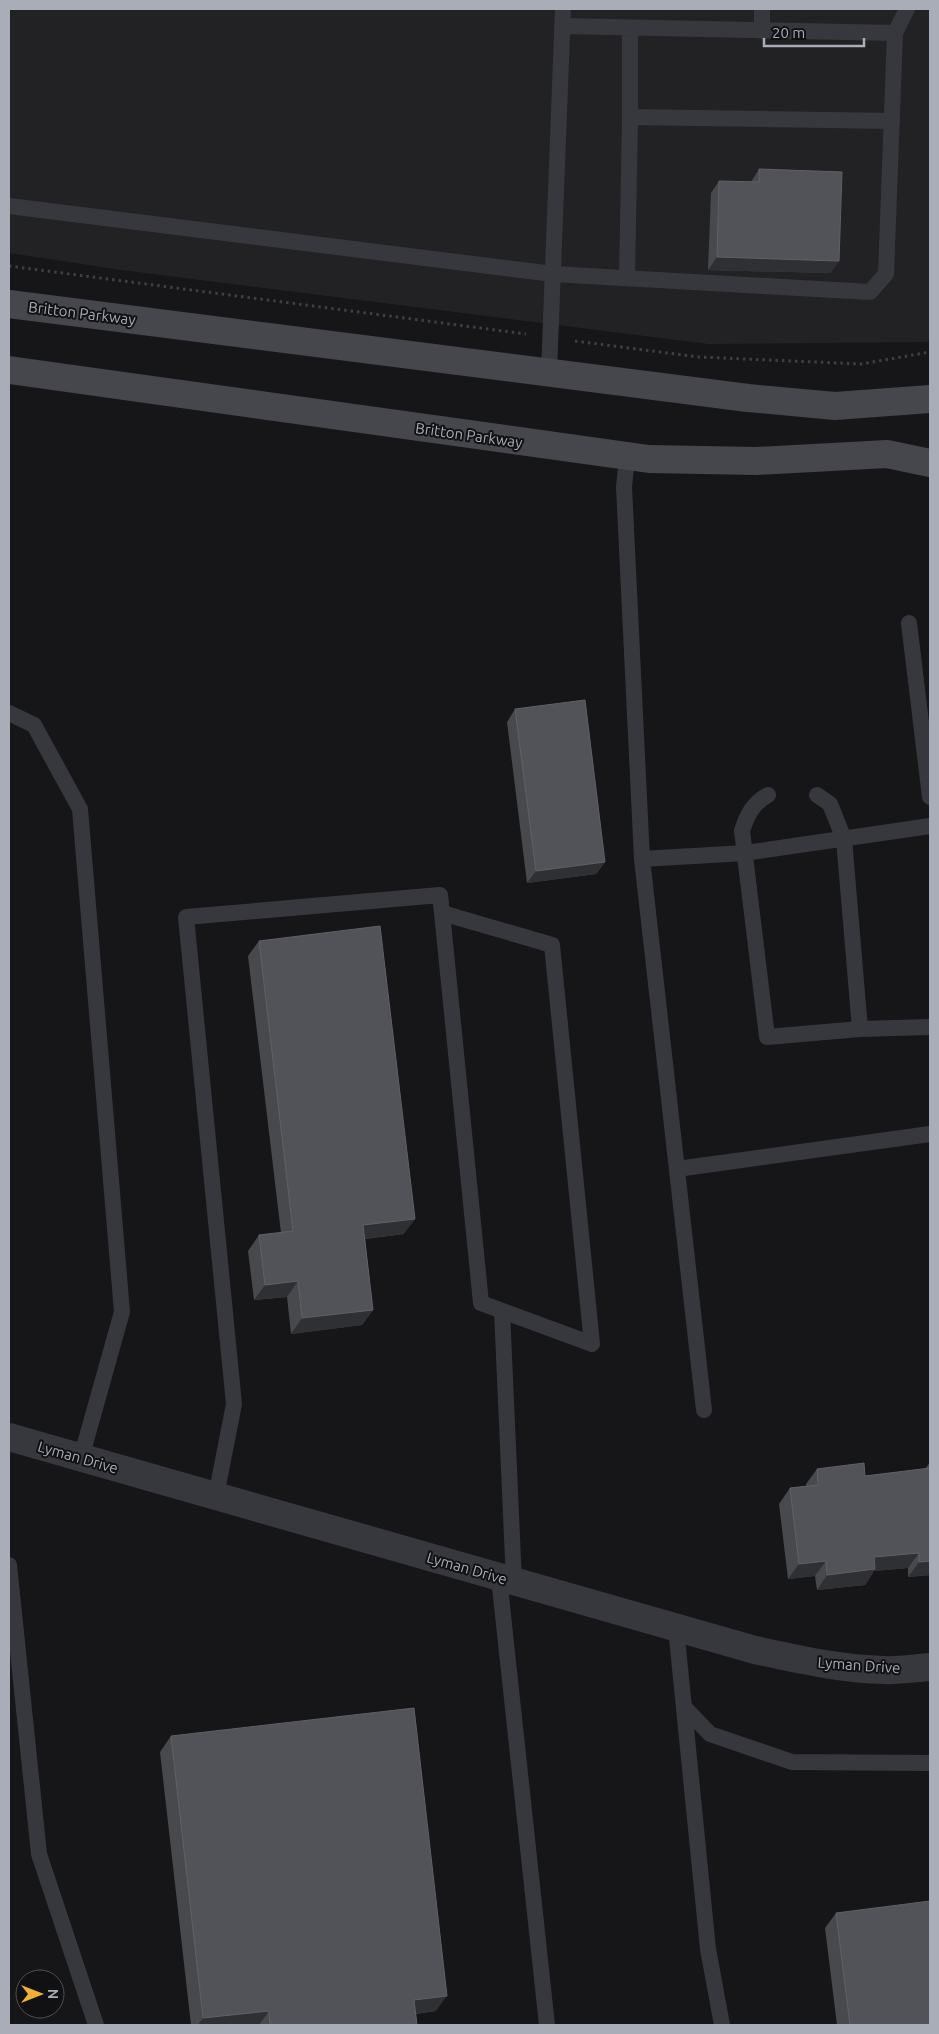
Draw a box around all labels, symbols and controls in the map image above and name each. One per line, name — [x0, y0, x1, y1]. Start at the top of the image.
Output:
scale bar — [764, 15, 864, 47]
text: 20 m — [772, 24, 805, 41]
street label: Britton Parkway — [27, 298, 137, 328]
street label: Britton Parkway — [414, 419, 524, 451]
street label: Lyman Drive — [36, 1437, 120, 1477]
street label: Lyman Drive — [425, 1548, 509, 1588]
street label: Lyman Drive — [817, 1654, 901, 1676]
north arrow — [15, 1969, 65, 2019]
text: N — [45, 1989, 61, 1999]

